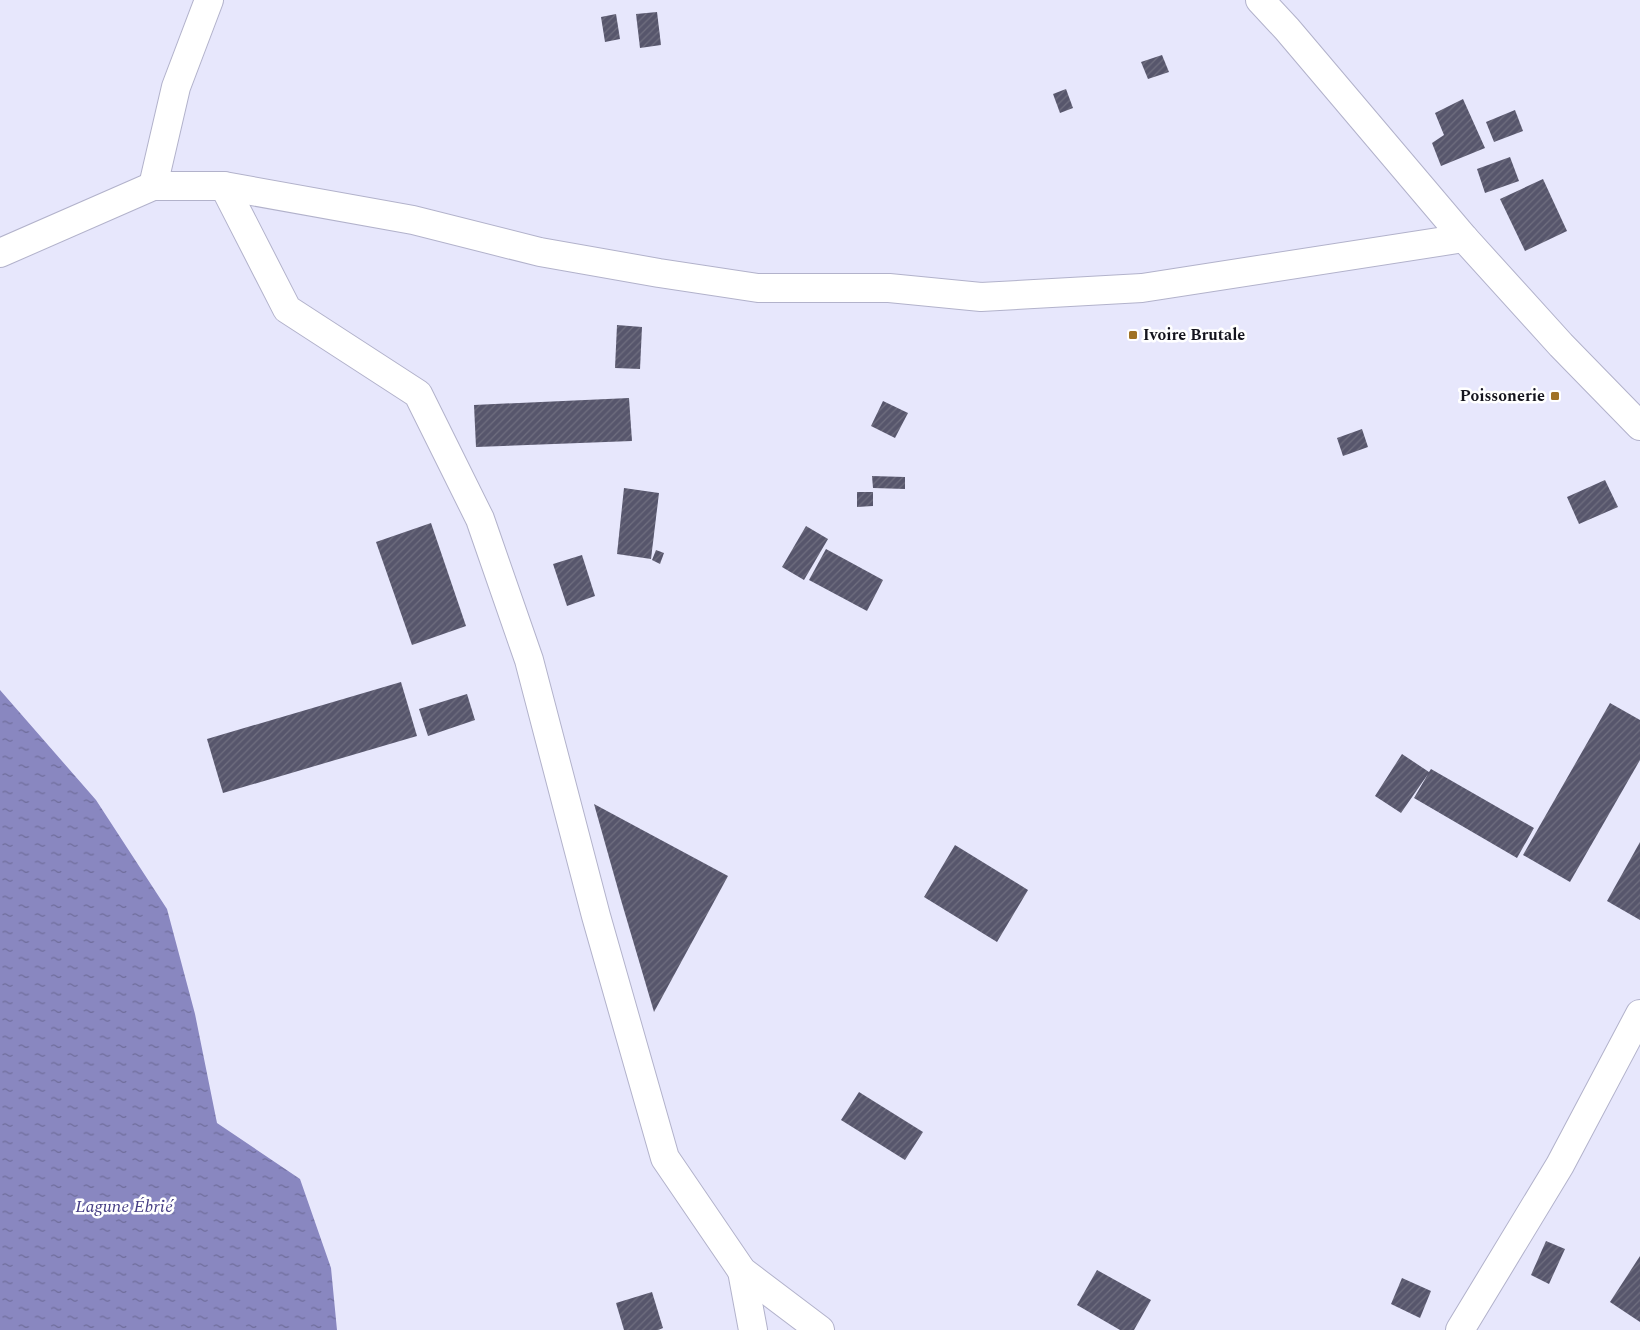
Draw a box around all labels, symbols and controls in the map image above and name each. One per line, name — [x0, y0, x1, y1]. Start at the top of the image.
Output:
place label: Ivoire Brutale — [1143, 323, 1245, 347]
marker: Ivoire Brutale — [1127, 329, 1139, 341]
place label: Poissonerie — [1460, 384, 1545, 408]
marker: Poissonerie — [1549, 390, 1561, 402]
water label: Lagune Ébrié — [75, 1193, 175, 1220]

